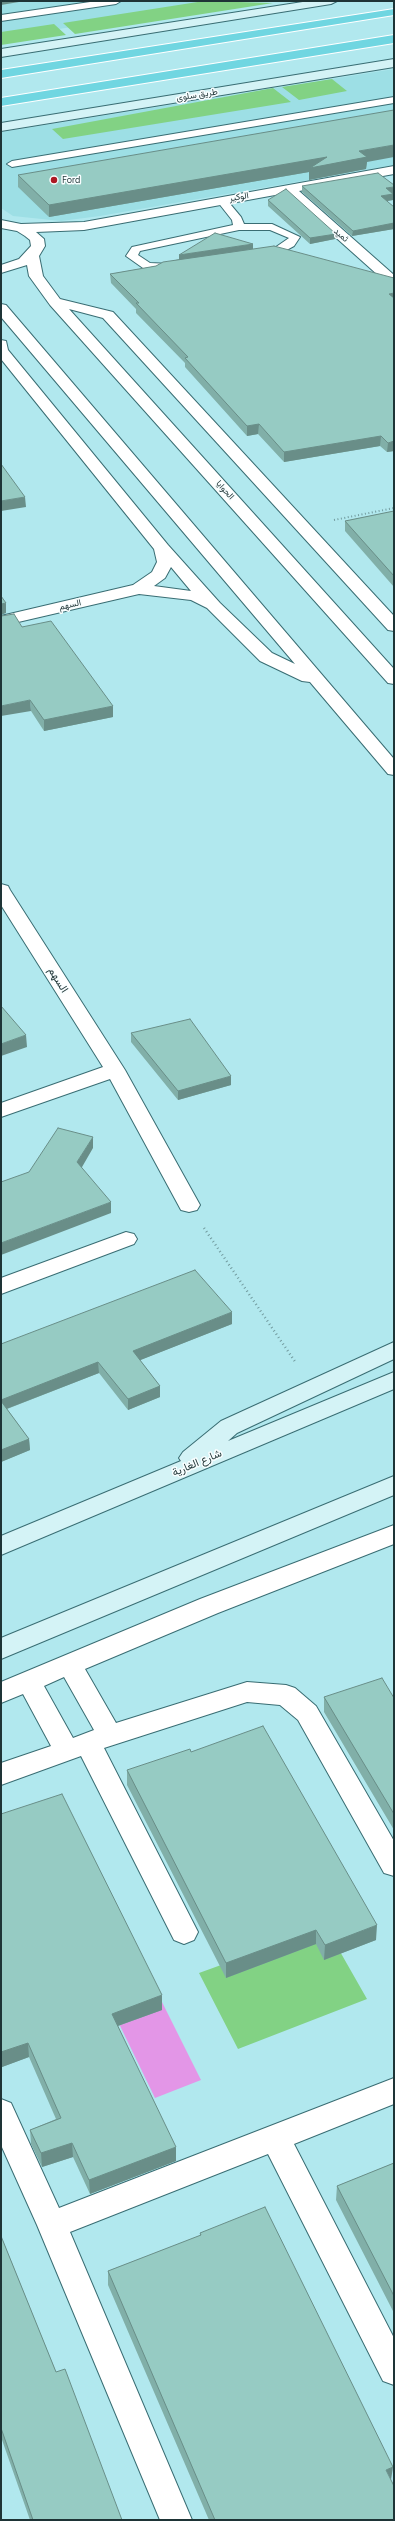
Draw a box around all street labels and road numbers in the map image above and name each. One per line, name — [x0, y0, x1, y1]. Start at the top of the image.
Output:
street label: طريق سلوى — [176, 86, 218, 104]
street label: الوكير — [228, 190, 250, 204]
street label: ثميد — [331, 226, 351, 244]
street label: الحوايا — [214, 478, 236, 502]
street label: السهم — [58, 597, 82, 613]
street label: السهم — [45, 965, 71, 995]
street label: شارع الغارية — [170, 1447, 224, 1479]

